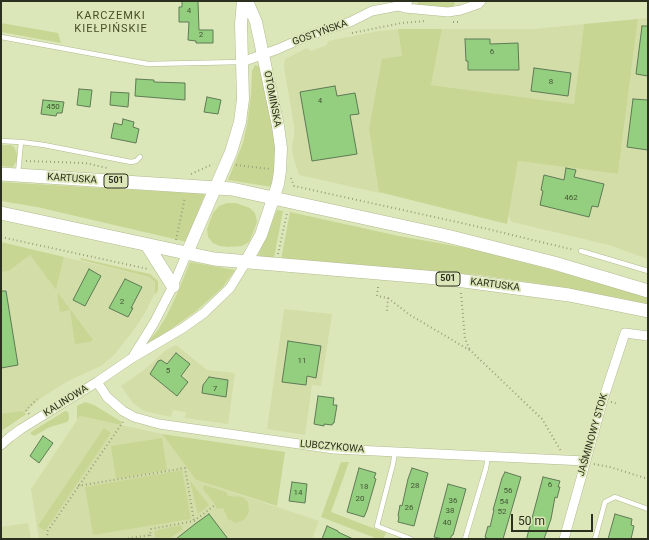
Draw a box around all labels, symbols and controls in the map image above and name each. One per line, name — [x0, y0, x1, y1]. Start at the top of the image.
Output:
house number: 4 — [187, 6, 191, 16]
district label: KARCZEMKI KIEŁPIŃSKIE — [74, 9, 148, 35]
street label: GOSTYŃSKA — [291, 18, 349, 48]
house number: 2 — [199, 30, 203, 40]
house number: 6 — [490, 47, 494, 57]
street label: OTOMIŃSKA — [261, 70, 283, 128]
house number: 8 — [549, 77, 553, 87]
house number: 4 — [318, 96, 322, 106]
house number: 450 — [46, 102, 60, 112]
street label: KARTUSKA — [47, 171, 97, 187]
road number: 501 — [104, 174, 128, 188]
house number: 462 — [564, 193, 578, 203]
road number: 501 — [436, 272, 460, 286]
street label: KARTUSKA — [470, 276, 520, 294]
house number: 2 — [120, 297, 124, 307]
house number: 11 — [298, 356, 306, 366]
house number: 5 — [166, 366, 170, 376]
street label: KALINOWA — [42, 383, 90, 419]
house number: 7 — [213, 384, 217, 394]
street label: JAŚMINOWY STOK — [575, 392, 611, 478]
street label: LUBCZYKOWA — [299, 438, 365, 456]
house number: 6 — [548, 480, 552, 490]
house number: 28 — [411, 481, 419, 491]
house number: 18 — [360, 482, 368, 492]
house number: 56 — [504, 486, 512, 496]
house number: 14 — [294, 488, 302, 498]
house number: 20 — [356, 494, 364, 504]
house number: 36 — [449, 496, 457, 506]
house number: 54 — [500, 497, 508, 507]
house number: 26 — [405, 503, 413, 513]
house number: 38 — [446, 506, 454, 516]
scale bar — [513, 506, 595, 532]
house number: 52 — [498, 507, 506, 517]
text: 50 m — [518, 514, 545, 528]
house number: 40 — [443, 518, 451, 528]

